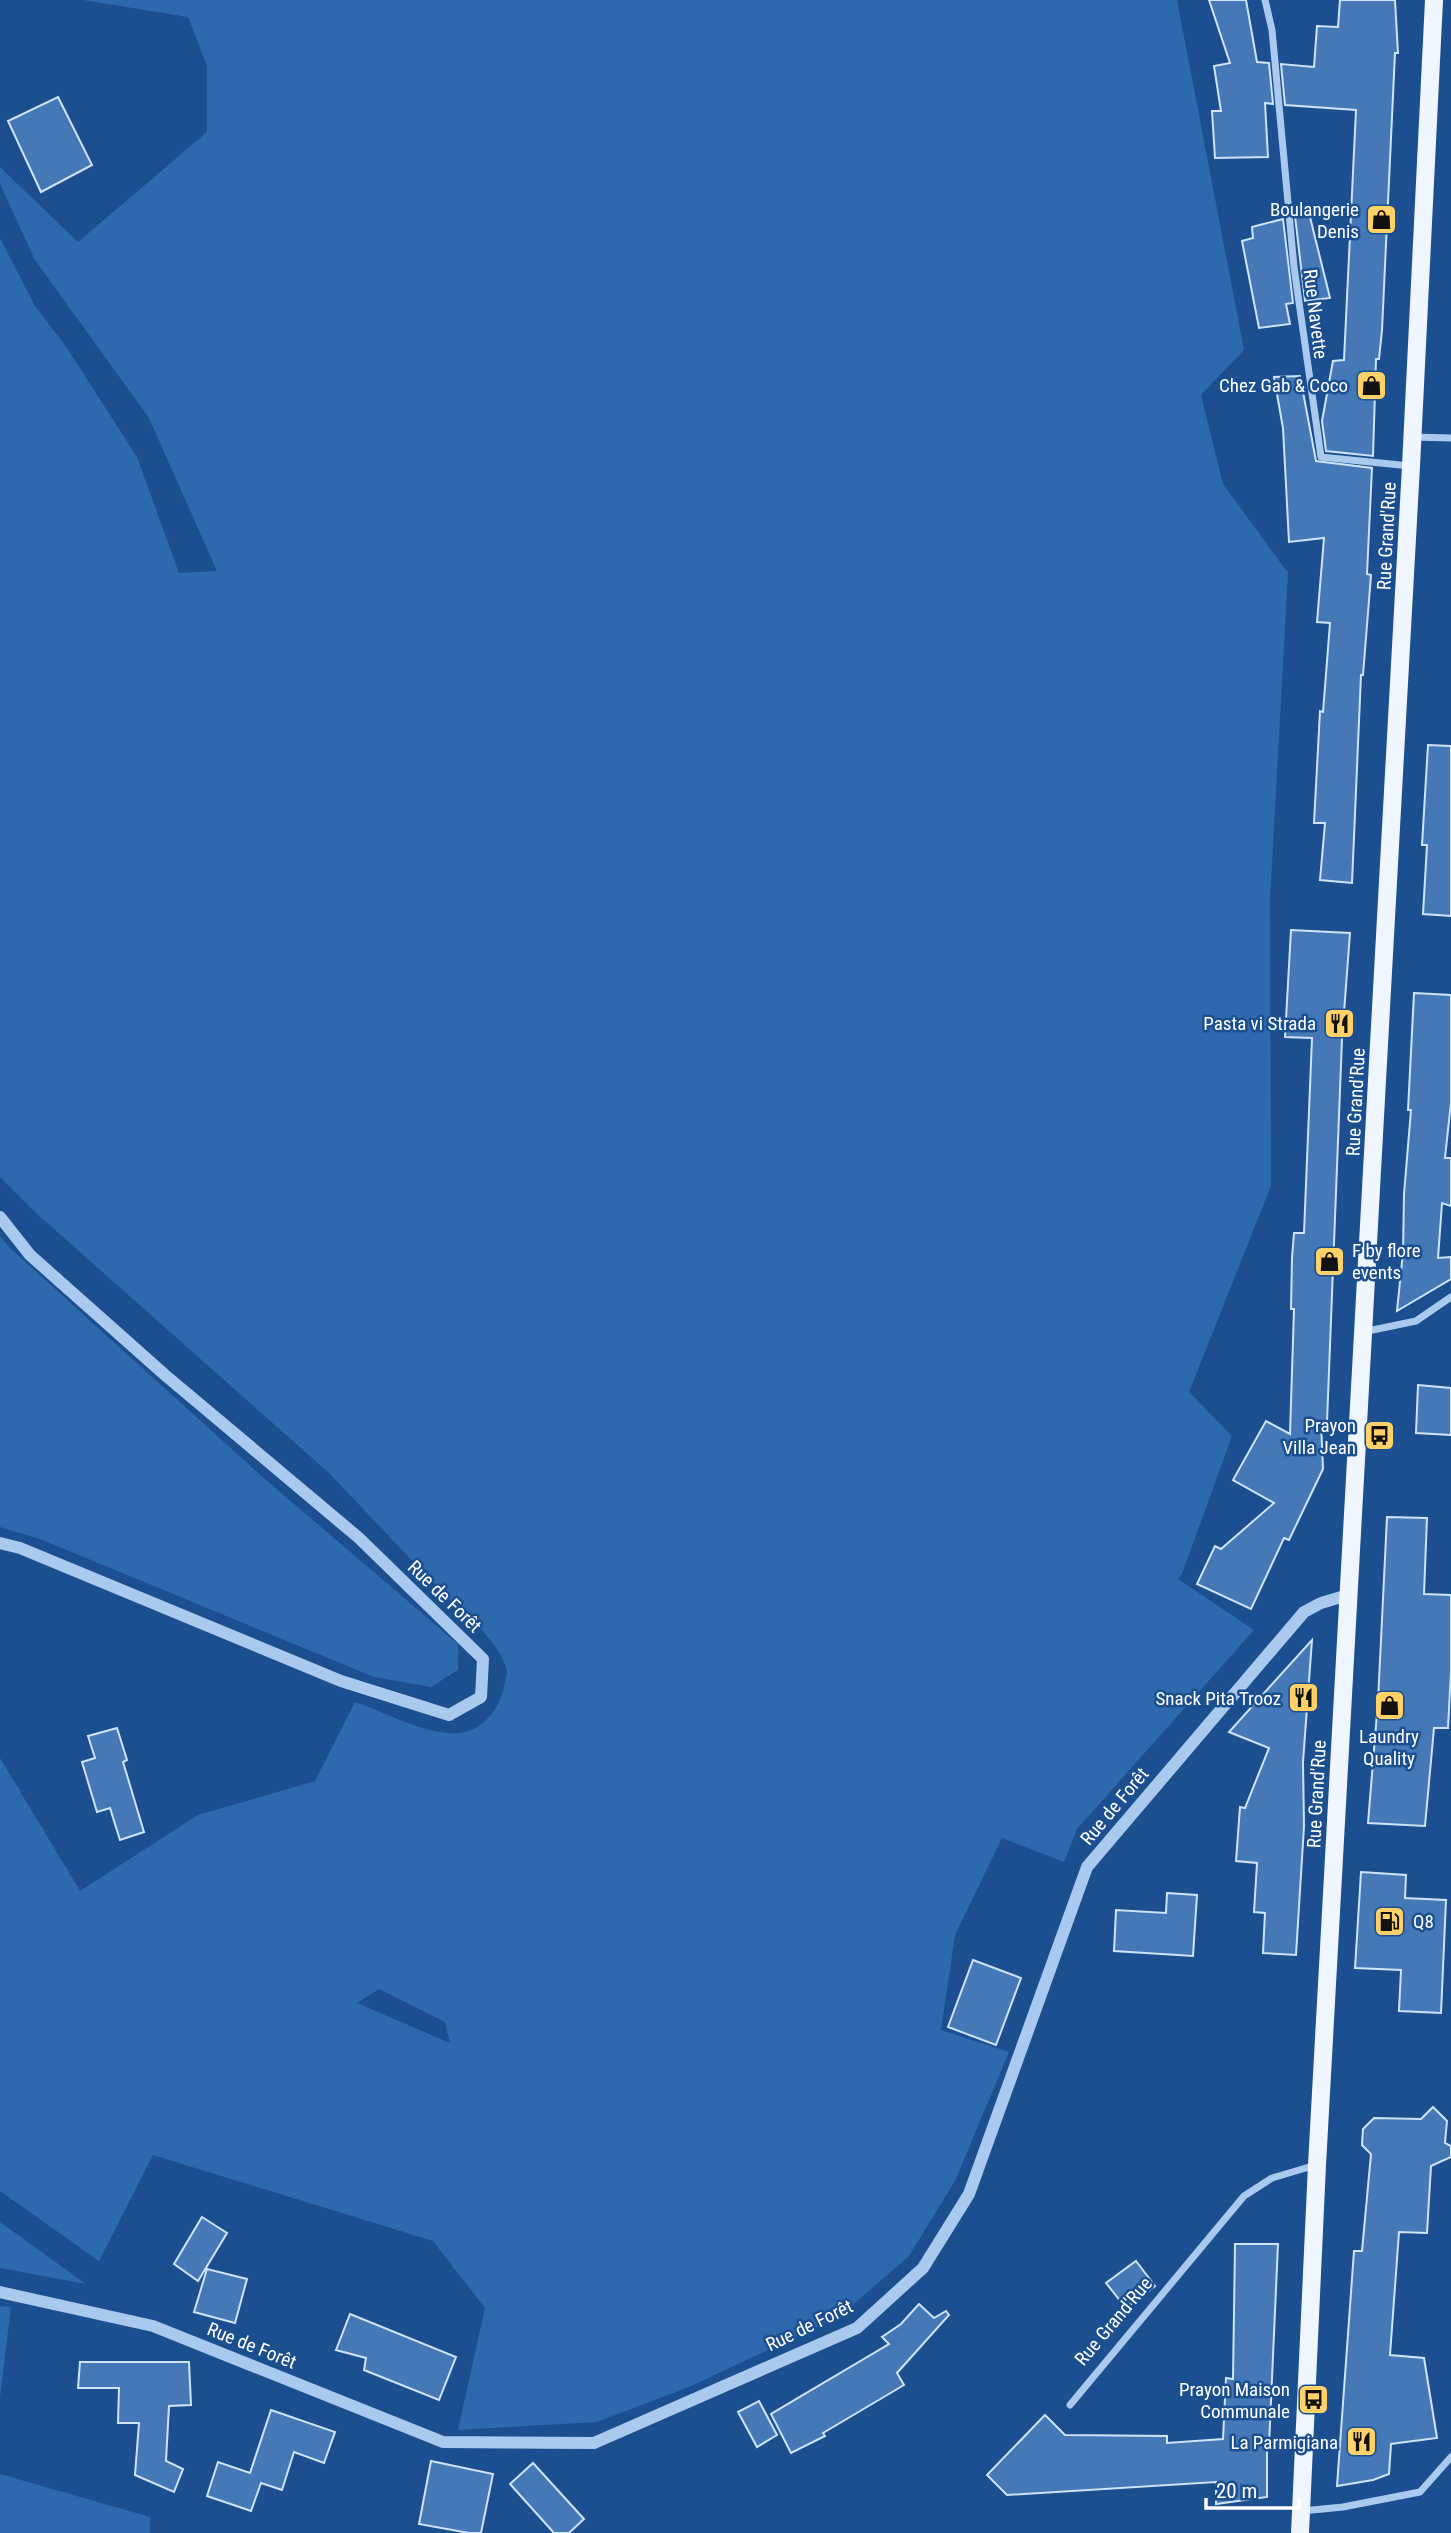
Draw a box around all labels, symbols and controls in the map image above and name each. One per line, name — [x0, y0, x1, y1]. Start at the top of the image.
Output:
place label: Boulangerie Denis — [1270, 198, 1359, 243]
shop icon: Boulangerie Denis — [1365, 203, 1399, 237]
street label: Rue Navette — [1299, 268, 1332, 360]
shop icon: Chez Gab & Coco — [1354, 368, 1388, 402]
place label: Chez Gab & Coco — [1219, 374, 1348, 397]
street label: Rue Grand'Rue — [1372, 481, 1401, 591]
restaurant icon: Pasta vi Strada — [1322, 1006, 1356, 1040]
place label: Pasta vi Strada — [1203, 1012, 1316, 1035]
street label: Rue Grand'Rue — [1341, 1047, 1370, 1157]
place label: F by flore events — [1352, 1239, 1421, 1284]
shop icon: F by flore events — [1312, 1244, 1346, 1278]
place label: Prayon Villa Jean — [1282, 1414, 1356, 1459]
bus stop icon: Prayon Villa Jean — [1362, 1419, 1396, 1453]
street label: Rue de Forêt — [403, 1555, 486, 1637]
restaurant icon: Snack Pita Trooz — [1287, 1681, 1321, 1715]
place label: Snack Pita Trooz — [1155, 1687, 1281, 1710]
shop icon: Laundry Quality — [1372, 1688, 1406, 1722]
place label: Laundry Quality — [1359, 1725, 1419, 1770]
street label: Rue Grand'Rue — [1302, 1739, 1331, 1849]
street label: Rue de Forêt — [1075, 1763, 1153, 1850]
fuel station icon: Q8 — [1373, 1904, 1407, 1938]
place label: Q8 — [1413, 1910, 1434, 1933]
street label: Rue Grand'Rue — [1070, 2272, 1157, 2370]
street label: Rue de Forêt — [762, 2295, 856, 2356]
street label: Rue de Forêt — [204, 2317, 300, 2374]
place label: Prayon Maison Communale — [1179, 2378, 1290, 2423]
bus stop icon: Prayon Maison Communale — [1296, 2383, 1330, 2417]
restaurant icon: La Parmigiana — [1344, 2425, 1378, 2459]
place label: La Parmigiana — [1230, 2431, 1338, 2454]
scale bar — [1206, 2466, 1299, 2510]
text: 20 m — [1216, 2479, 1257, 2503]

